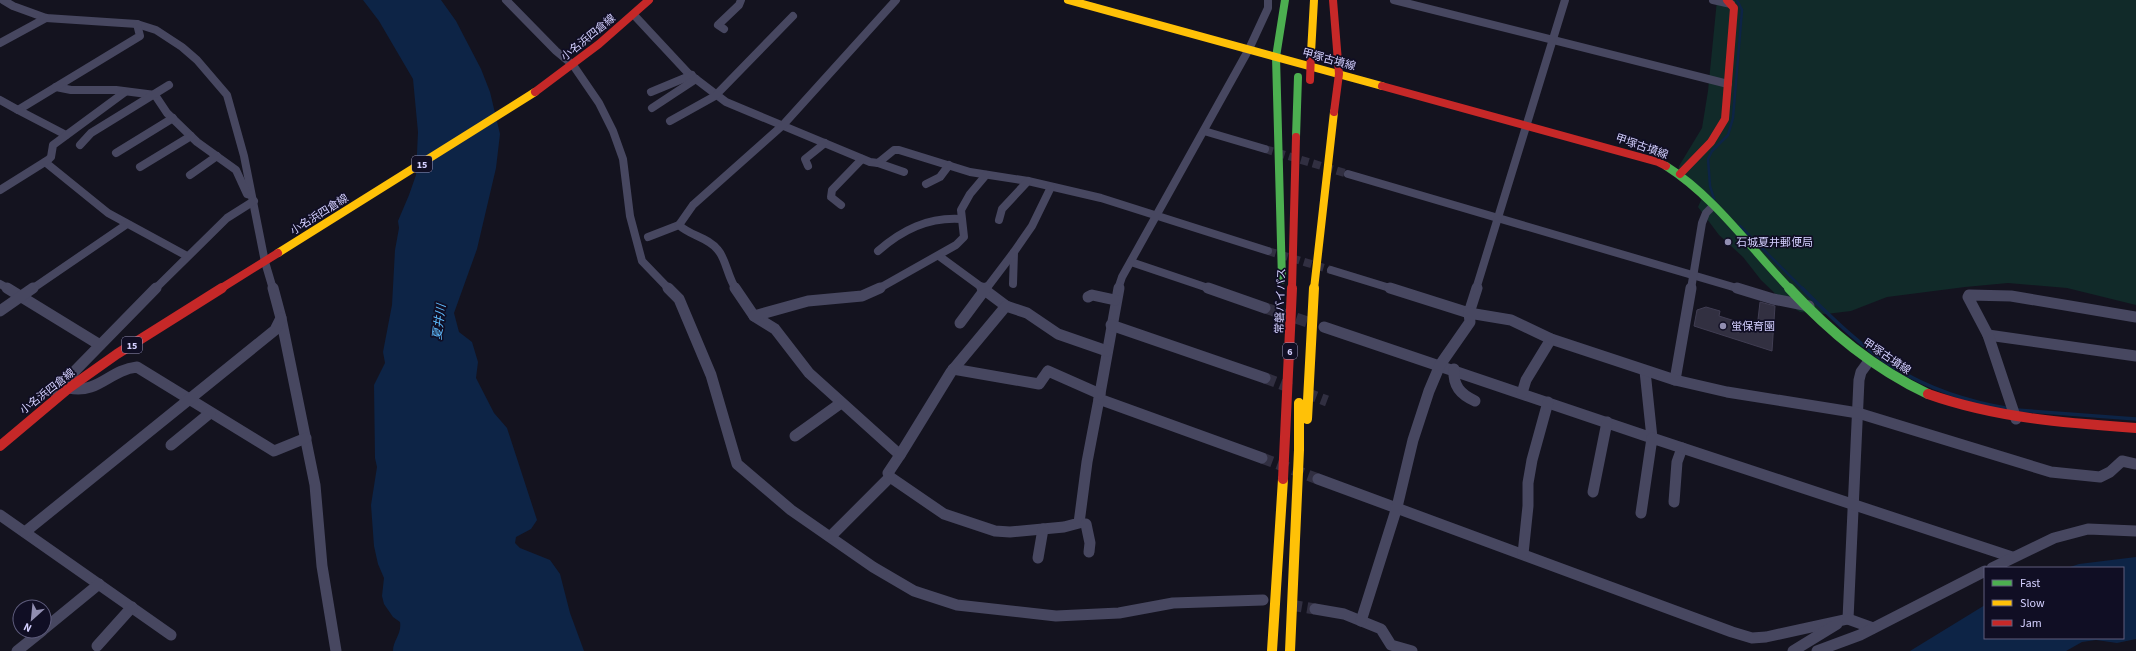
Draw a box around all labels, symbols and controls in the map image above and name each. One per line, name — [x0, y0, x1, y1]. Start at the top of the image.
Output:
street label: 小名浜四倉線 — [558, 11, 619, 64]
street label: 甲塚古墳線 — [1300, 45, 1357, 74]
street label: 甲塚古墳線 — [1613, 130, 1670, 163]
road number: 15 — [412, 156, 432, 172]
street label: 小名浜四倉線 — [287, 191, 351, 238]
place label: 石城夏井郵便局 — [1736, 235, 1813, 250]
marker: 石城夏井郵便局 — [1723, 237, 1733, 247]
street label: 常磐バイパス — [1272, 268, 1289, 334]
water label: 夏井川 — [429, 301, 450, 341]
place label: 蛍保育園 — [1731, 319, 1775, 334]
marker: 蛍保育園 — [1718, 321, 1728, 331]
street label: 甲塚古墳線 — [1860, 335, 1914, 378]
road number: 15 — [122, 337, 142, 353]
road number: 6 — [1283, 343, 1297, 359]
street label: 小名浜四倉線 — [17, 365, 78, 418]
legend — [1984, 567, 2124, 639]
text: Fast — [2020, 575, 2040, 592]
text: Slow — [2020, 595, 2045, 612]
north arrow — [12, 599, 52, 639]
text: Jam — [2020, 615, 2042, 632]
text: N — [21, 619, 34, 636]

